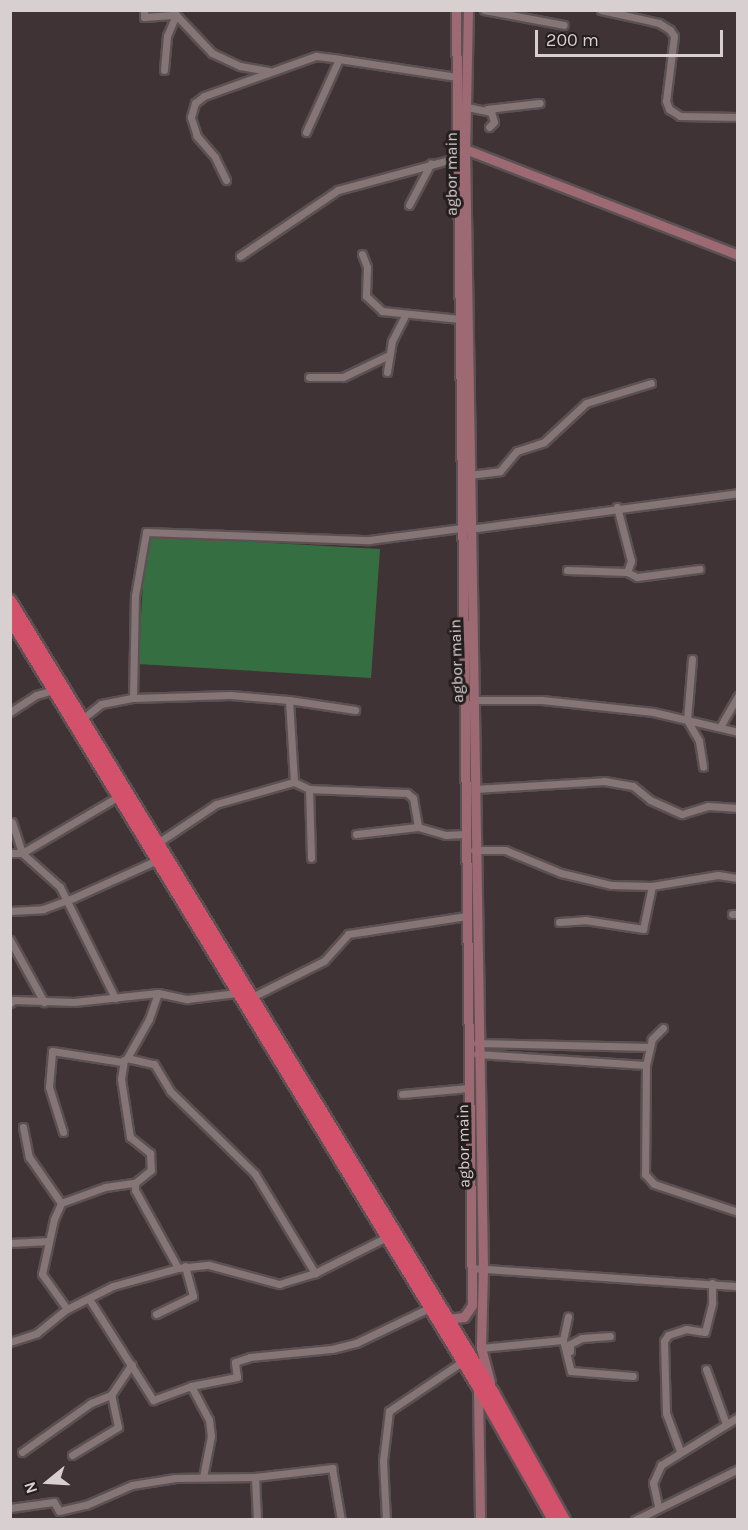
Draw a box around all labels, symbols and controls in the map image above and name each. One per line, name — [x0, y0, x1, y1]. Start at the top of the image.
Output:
scale bar — [538, 18, 726, 56]
text: 200 m — [546, 29, 599, 51]
street label: agbor main — [442, 132, 462, 216]
street label: agbor main — [446, 619, 468, 703]
street label: agbor main — [454, 1104, 474, 1188]
north arrow — [18, 1452, 78, 1512]
text: N — [20, 1479, 41, 1496]

